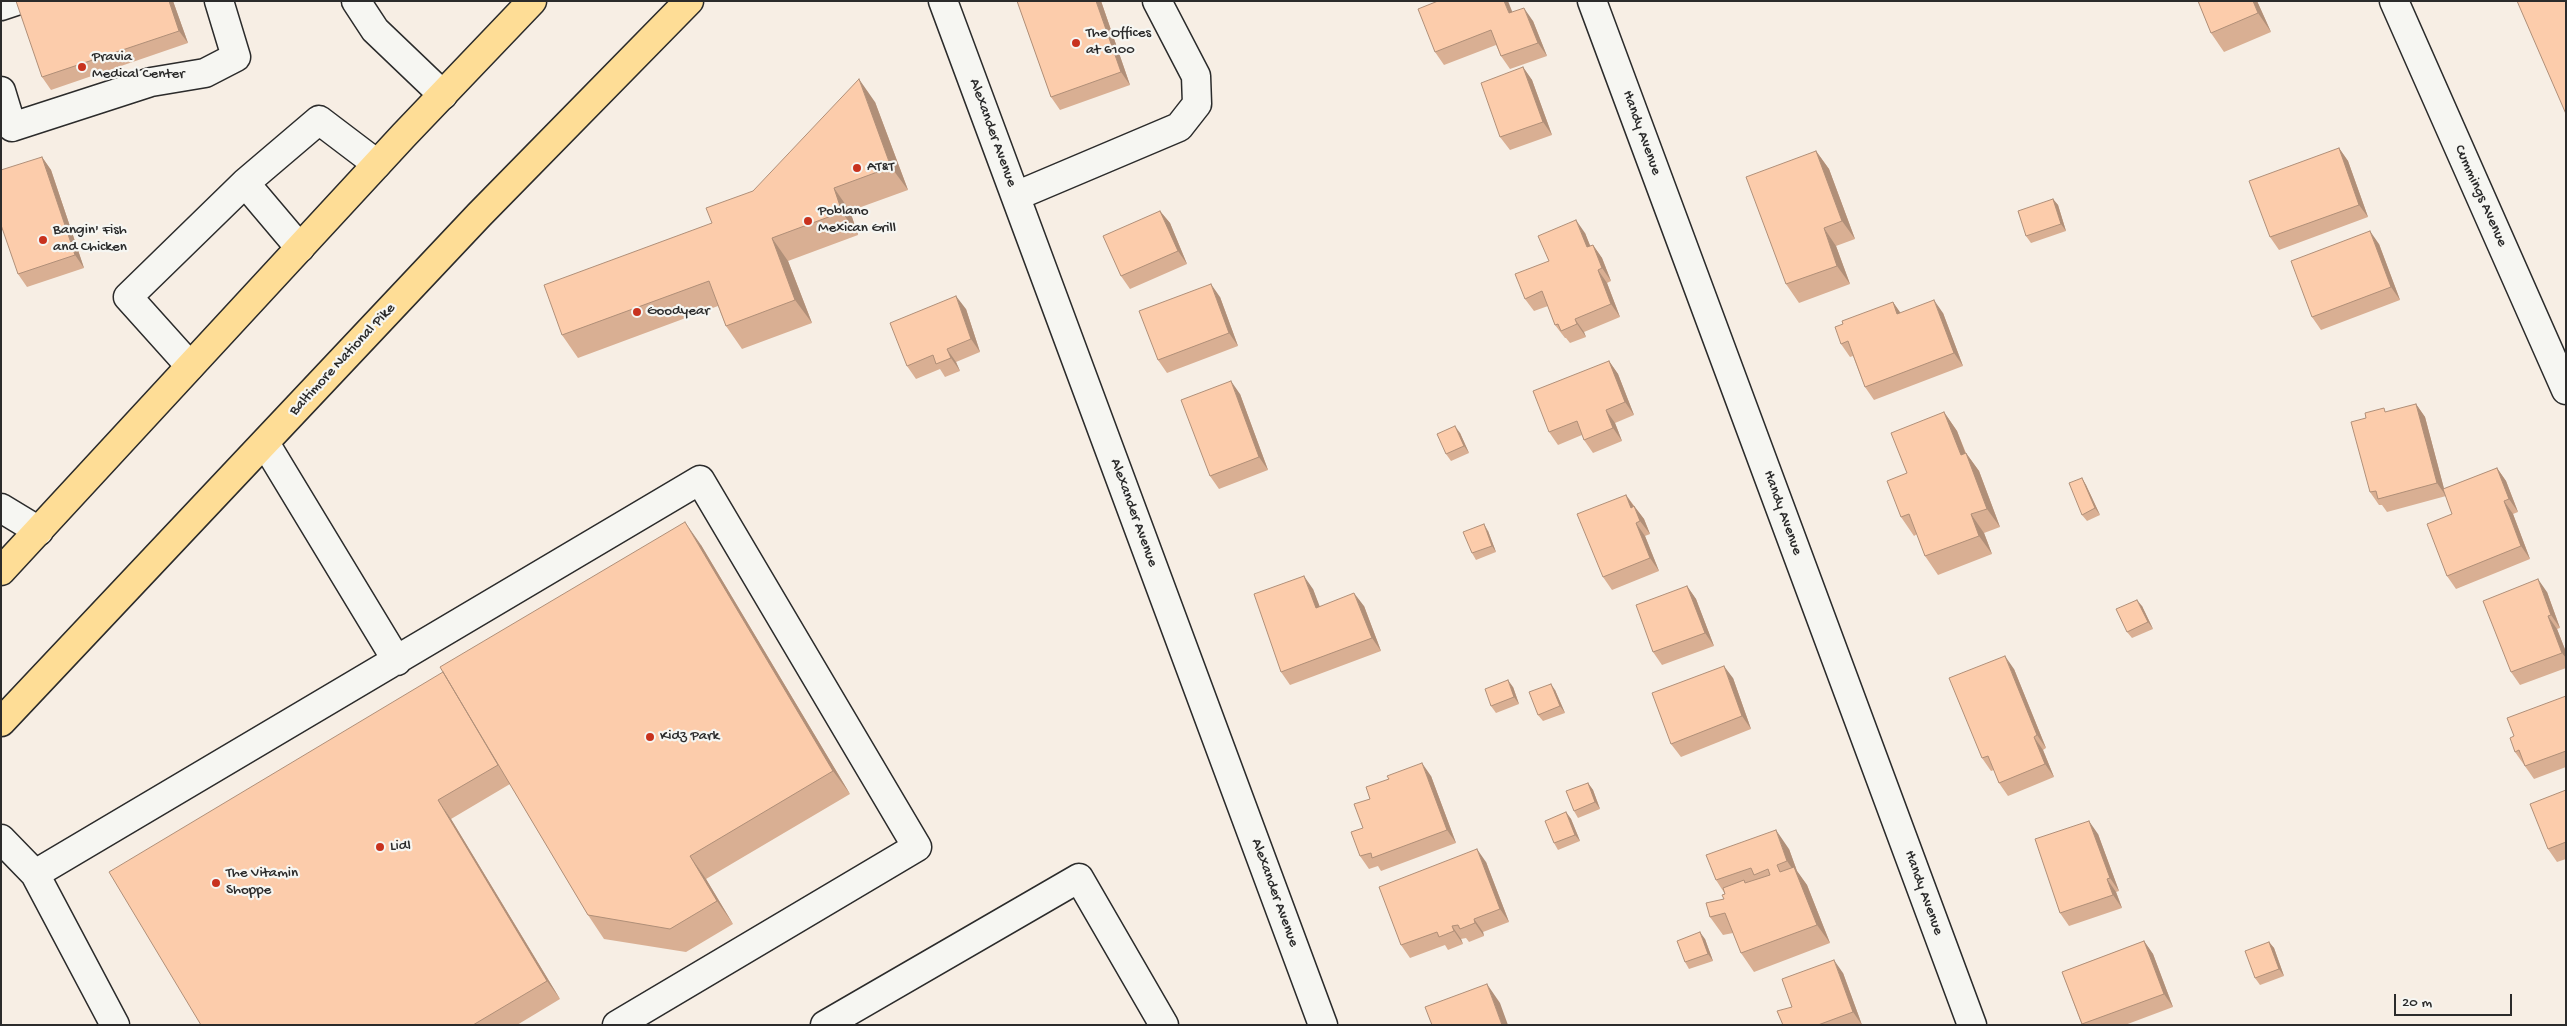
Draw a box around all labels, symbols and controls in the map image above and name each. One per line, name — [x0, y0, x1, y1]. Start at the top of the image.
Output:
place label: The Offices at 6100 — [1086, 25, 1151, 60]
marker: The Offices at 6100 — [1070, 37, 1082, 49]
place label: Pravia Medical Center — [92, 49, 185, 84]
marker: Pravia Medical Center — [76, 61, 88, 73]
street label: Alexander Avenue — [964, 76, 1020, 190]
street label: Handy Avenue — [1617, 88, 1665, 178]
street label: Cummings Avenue — [2449, 142, 2511, 250]
place label: AT&T — [867, 159, 894, 177]
marker: AT&T — [851, 162, 863, 174]
place label: Poblano Mexican Grill — [818, 203, 896, 238]
marker: Poblano Mexican Grill — [802, 215, 814, 227]
place label: Bangin' Fish and Chicken — [53, 222, 127, 257]
marker: Bangin' Fish and Chicken — [37, 234, 49, 246]
street label: Baltimore National Pike — [286, 300, 400, 420]
place label: Goodyear — [647, 303, 710, 321]
marker: Goodyear — [631, 306, 643, 318]
street label: Alexander Avenue — [1105, 456, 1161, 570]
street label: Handy Avenue — [1758, 468, 1806, 558]
place label: Kidz Park — [660, 728, 719, 746]
marker: Kidz Park — [644, 731, 656, 743]
street label: Alexander Avenue — [1246, 836, 1302, 950]
place label: Lidl — [390, 838, 411, 856]
marker: Lidl — [374, 841, 386, 853]
street label: Handy Avenue — [1899, 848, 1947, 938]
place label: The Vitamin Shoppe — [226, 865, 298, 900]
marker: The Vitamin Shoppe — [210, 877, 222, 889]
scale bar — [2397, 984, 2514, 1016]
text: 20 m — [2402, 994, 2432, 1012]

